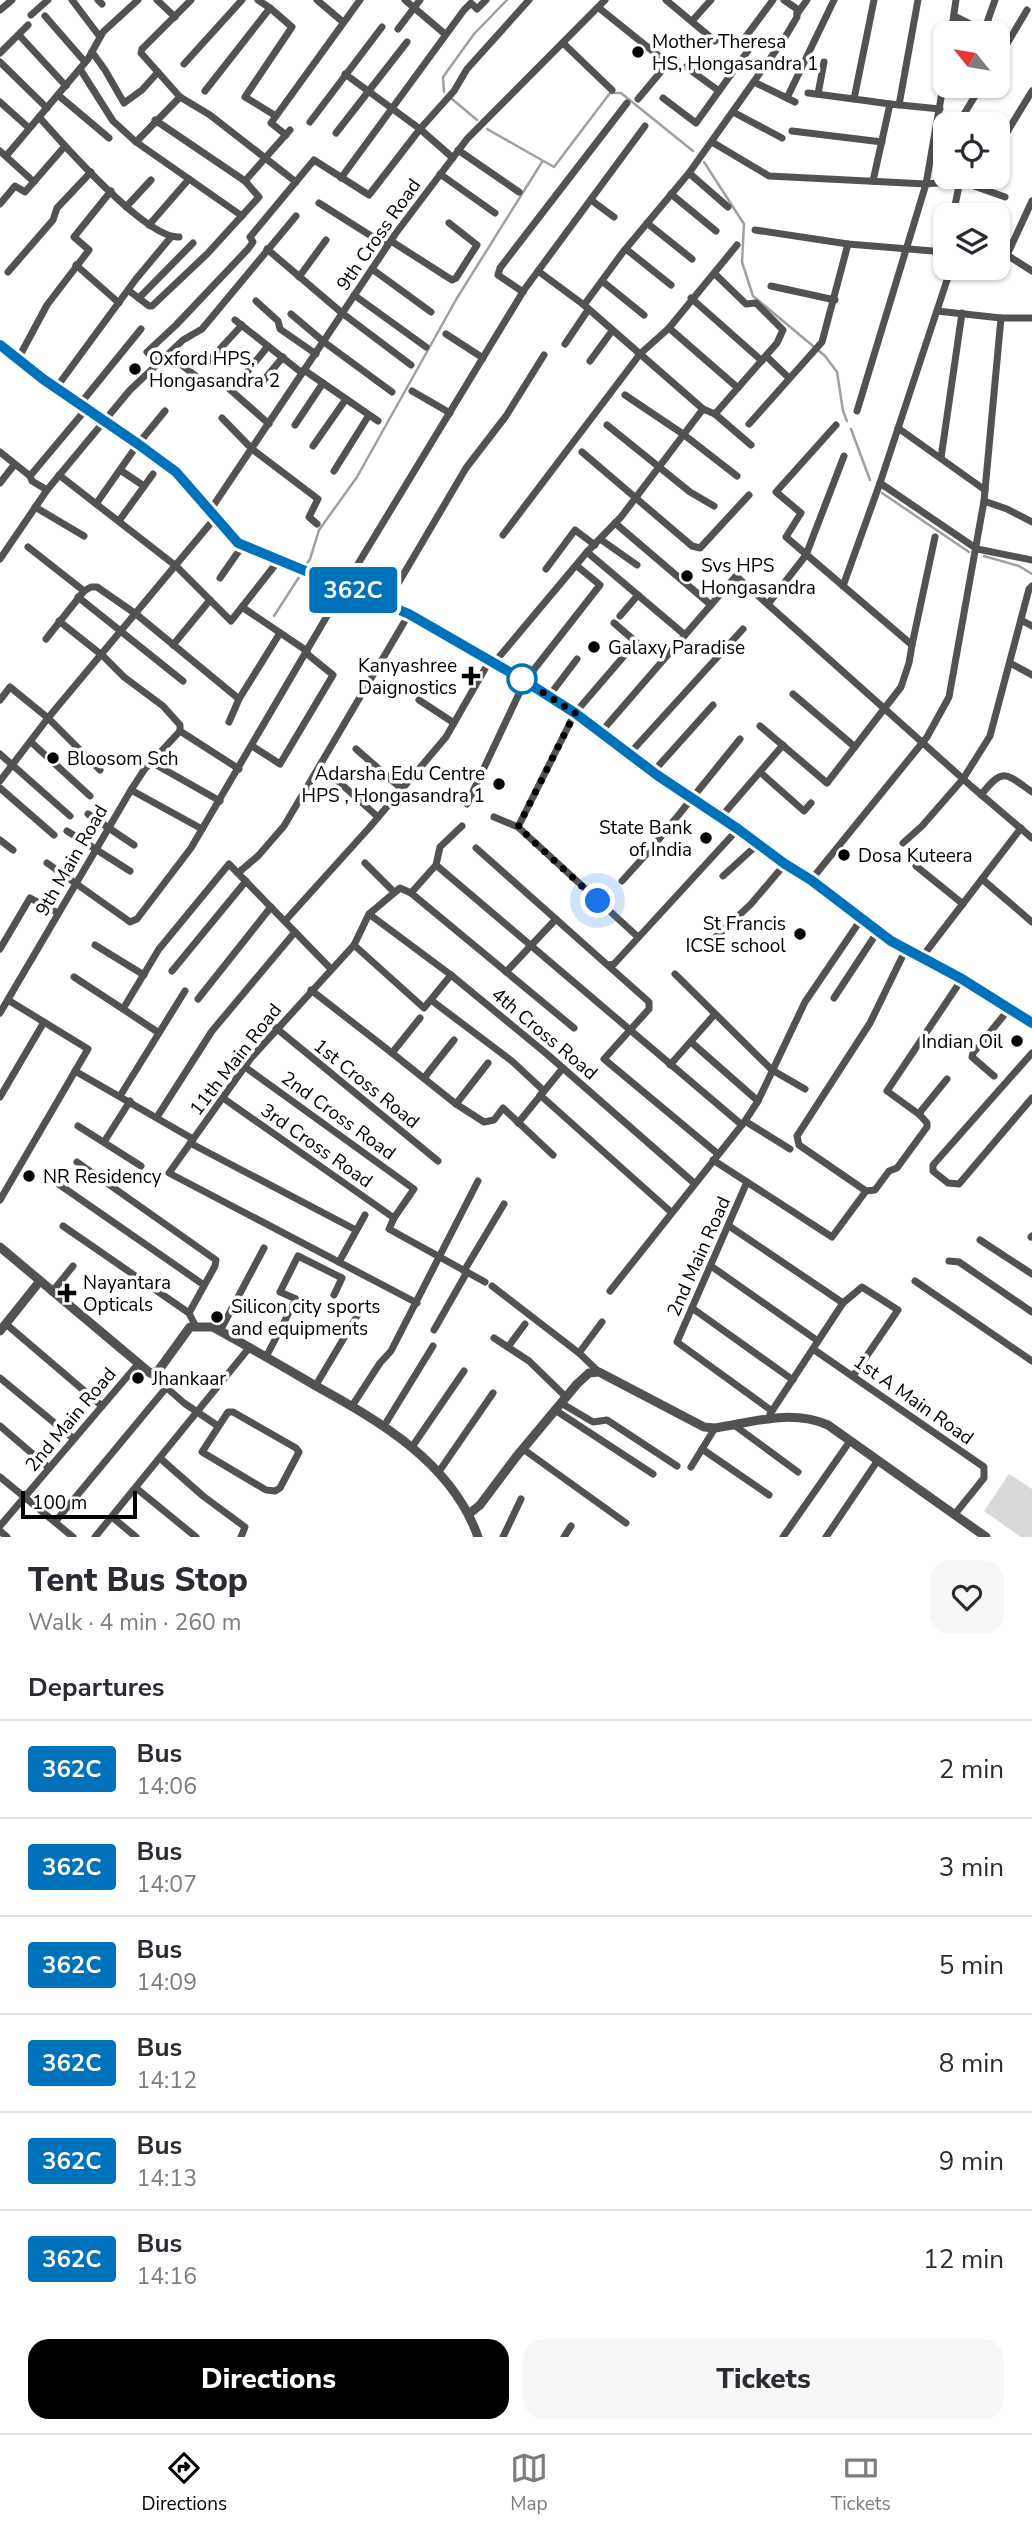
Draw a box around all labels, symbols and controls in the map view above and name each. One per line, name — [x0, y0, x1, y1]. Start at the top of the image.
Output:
north arrow — [933, 21, 1010, 98]
map controls — [933, 21, 1010, 280]
place label: Mother Theresa HS, Hongasandra 1 — [652, 29, 818, 77]
marker: Mother Theresa HS, Hongasandra 1 — [630, 44, 646, 60]
button: locate — [933, 112, 1010, 189]
street label: 9th Cross Road — [331, 173, 427, 296]
button: layers — [933, 203, 1010, 280]
place label: Oxford HPS, Hongasandra 2 — [149, 346, 280, 394]
marker: Oxford HPS, Hongasandra 2 — [127, 361, 143, 377]
place label: Svs HPS Hongasandra — [701, 553, 816, 601]
line badge: 362C — [304, 567, 402, 613]
marker: Svs HPS Hongasandra — [679, 568, 695, 584]
text: 362C — [323, 574, 383, 606]
place label: Galaxy Paradise — [608, 635, 745, 661]
marker: Galaxy Paradise — [586, 639, 602, 655]
place label: Kanyashree Daignostics — [358, 653, 457, 701]
unlabelled marker — [507, 664, 537, 694]
marker: Kanyashree Daignostics — [463, 668, 479, 684]
place label: Bloosom Sch — [67, 746, 179, 772]
marker: Bloosom Sch — [45, 750, 61, 766]
place label: Adarsha Edu Centre HPS , Hongasandra 1 — [302, 761, 485, 809]
marker: Adarsha Edu Centre HPS , Hongasandra 1 — [491, 776, 507, 792]
street label: 9th Main Road — [30, 800, 114, 921]
place label: State Bank of India — [599, 815, 692, 863]
marker: State Bank of India — [698, 830, 714, 846]
place label: Dosa Kuteera — [858, 843, 973, 869]
marker: Dosa Kuteera — [836, 847, 852, 863]
your location — [580, 883, 615, 918]
place label: St Francis ICSE school — [685, 911, 786, 959]
marker: St Francis ICSE school — [792, 926, 808, 942]
street label: 4th Cross Road — [486, 982, 603, 1086]
street label: 11th Main Road — [184, 998, 288, 1121]
place label: Indian Oil — [922, 1029, 1003, 1055]
street label: 1st Cross Road — [308, 1033, 425, 1135]
marker: Indian Oil — [1009, 1033, 1025, 1049]
street label: 2nd Cross Road — [276, 1065, 401, 1166]
street label: 3rd Cross Road — [255, 1097, 378, 1194]
place label: NR Residency — [43, 1164, 162, 1190]
marker: NR Residency — [21, 1168, 37, 1184]
street label: 2nd Main Road — [661, 1192, 737, 1321]
place label: Nayantara Opticals — [83, 1270, 171, 1318]
marker: Nayantara Opticals — [57, 1283, 77, 1303]
place label: Silicon city sports and equipments — [231, 1294, 380, 1342]
marker: Silicon city sports and equipments — [209, 1309, 225, 1325]
street label: 1st A Main Road — [848, 1349, 979, 1451]
street label: 2nd Main Road — [19, 1362, 122, 1477]
place label: Jhankaar — [151, 1366, 226, 1392]
marker: Jhankaar — [130, 1370, 146, 1386]
scale bar — [21, 1488, 136, 1520]
text: 100 m — [32, 1490, 87, 1516]
text: Tent Bus Stop — [28, 1558, 248, 1603]
button: heart — [930, 1560, 1004, 1634]
text: Walk · 4 min · 260 m — [28, 1607, 241, 1638]
text: Departures — [28, 1670, 164, 1705]
text: Bus — [137, 1736, 182, 1771]
text: 2 min — [939, 1752, 1004, 1787]
text: 362C — [42, 1753, 102, 1785]
text: 14:06 — [137, 1771, 197, 1802]
text: Bus — [137, 1834, 182, 1869]
text: 3 min — [939, 1850, 1004, 1885]
text: 362C — [42, 1851, 102, 1883]
text: 14:07 — [137, 1869, 197, 1900]
text: Bus — [137, 1932, 182, 1967]
text: 5 min — [939, 1948, 1004, 1983]
text: 362C — [42, 1949, 102, 1981]
text: 14:09 — [137, 1967, 197, 1998]
text: Bus — [137, 2030, 182, 2065]
text: 8 min — [939, 2046, 1004, 2081]
text: 362C — [42, 2047, 102, 2079]
text: 14:12 — [137, 2065, 197, 2096]
text: Bus — [137, 2128, 182, 2163]
text: 9 min — [939, 2144, 1004, 2179]
text: 362C — [42, 2145, 102, 2177]
text: 14:13 — [137, 2163, 197, 2194]
text: Bus — [137, 2226, 182, 2261]
text: 12 min — [923, 2242, 1004, 2277]
text: 362C — [42, 2243, 102, 2275]
text: 14:16 — [137, 2261, 197, 2292]
button: Directions — [28, 2339, 509, 2419]
button: Tickets — [523, 2339, 1004, 2419]
tab: Directions — [141, 2449, 227, 2517]
tab: Map — [510, 2449, 548, 2517]
tab: Tickets — [831, 2449, 891, 2517]

